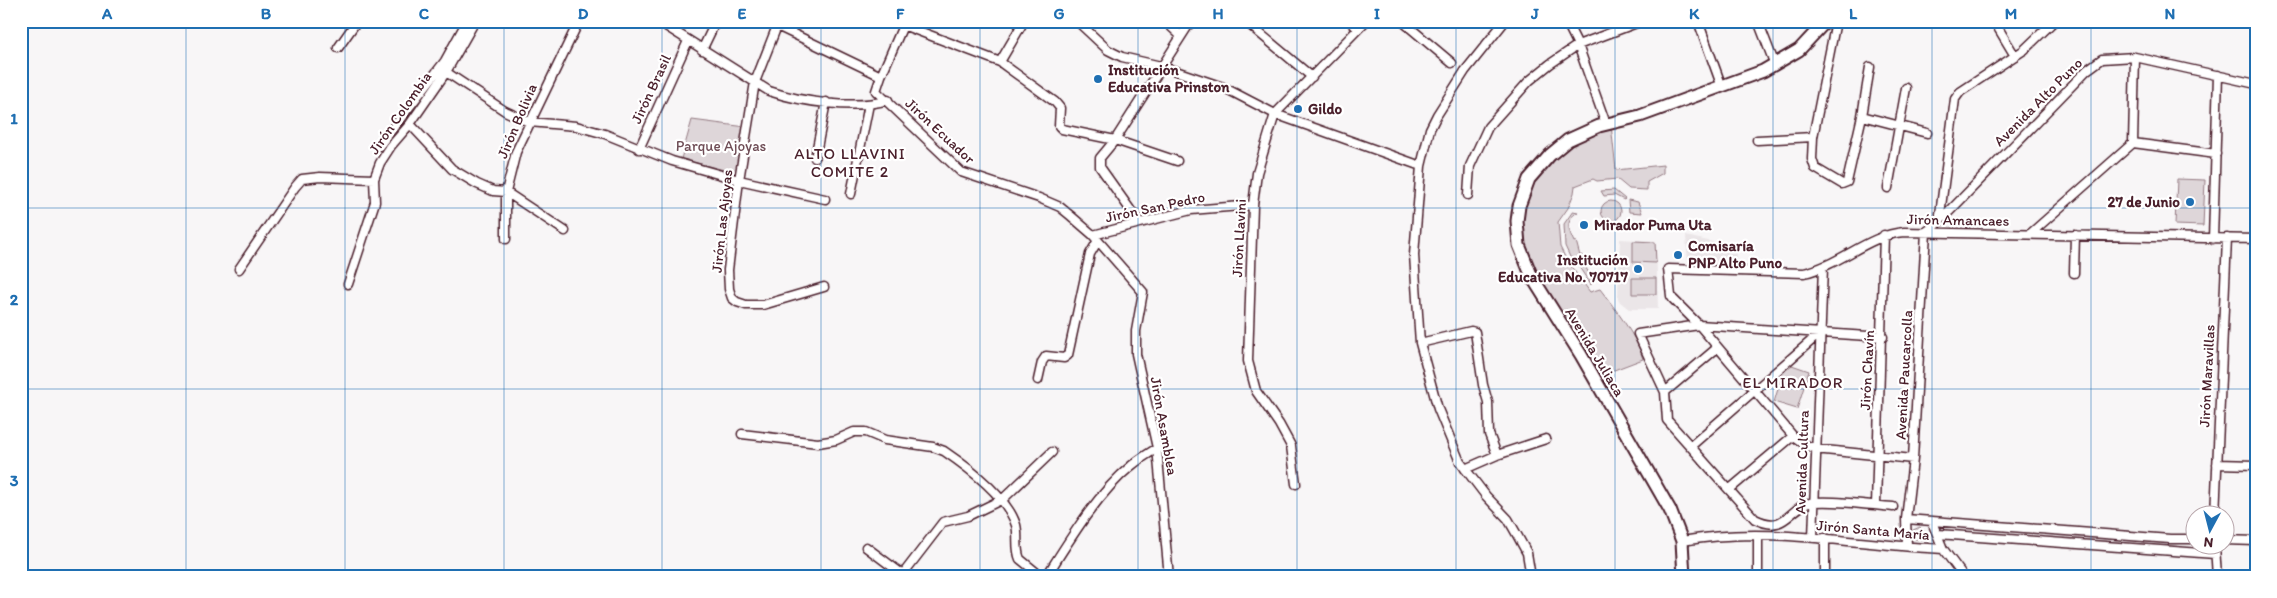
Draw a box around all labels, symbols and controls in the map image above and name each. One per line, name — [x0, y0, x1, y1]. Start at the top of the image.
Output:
text: A — [101, 4, 113, 23]
text: B — [261, 4, 272, 23]
text: C — [419, 4, 430, 23]
text: D — [578, 4, 589, 23]
text: E — [738, 4, 747, 23]
text: F — [896, 4, 905, 23]
text: G — [1053, 4, 1065, 23]
text: H — [1212, 4, 1224, 23]
text: I — [1374, 4, 1380, 23]
text: J — [1530, 4, 1539, 23]
text: K — [1689, 4, 1700, 23]
text: L — [1849, 4, 1858, 23]
text: M — [2005, 4, 2017, 23]
text: N — [2165, 4, 2175, 23]
street label: Jirón Brasil — [627, 51, 675, 126]
street label: Avenida Alto Puno — [1990, 54, 2086, 150]
place label: Institución Educativa Prinston — [1108, 61, 1230, 96]
street label: Jirón Colombia — [365, 68, 436, 158]
marker: Institución Educativa Prinston — [1092, 73, 1104, 85]
street label: Jirón Bolivia — [493, 80, 541, 161]
street label: Jirón Ecuador — [901, 94, 979, 168]
place label: Gildo — [1308, 100, 1342, 118]
marker: Gildo — [1292, 103, 1304, 115]
text: 1 — [10, 109, 18, 128]
park label: Parque Ajoyas — [676, 137, 767, 155]
district label: ALTO LLAVINI COMITE 2 — [794, 144, 906, 181]
street label: Jirón Las Ajoyas — [708, 168, 736, 274]
street label: Jirón San Pedro — [1103, 188, 1207, 226]
place label: 27 de Junio — [2108, 193, 2180, 211]
marker: 27 de Junio — [2184, 196, 2196, 208]
street label: Jirón Llavini — [1228, 198, 1250, 278]
street label: Jirón Amancaes — [1906, 210, 2010, 230]
place label: Mirador Puma Uta — [1594, 216, 1712, 234]
marker: Mirador Puma Uta — [1578, 219, 1590, 231]
place label: Comisaría PNP Alto Puno — [1688, 237, 1783, 272]
marker: Comisaría PNP Alto Puno — [1672, 249, 1684, 261]
place label: Institución Educativa No. 70717 — [1498, 251, 1629, 286]
marker: Institución Educativa No. 70717 — [1632, 263, 1644, 275]
text: 2 — [10, 290, 19, 309]
street label: Avenida Juliaca — [1561, 304, 1629, 400]
street label: Avenida Paucarcolla — [1892, 309, 1916, 440]
street label: Jirón Maravillas — [2195, 324, 2219, 428]
street label: Jirón Chavín — [1856, 329, 1878, 411]
district label: EL MIRADOR — [1743, 373, 1843, 392]
street label: Jirón Asamblea — [1146, 375, 1182, 477]
street label: Avenida Cultura — [1791, 409, 1813, 514]
text: 3 — [10, 471, 19, 490]
north arrow — [2184, 506, 2234, 556]
street label: Jirón Santa María — [1816, 516, 1931, 544]
text: N — [2203, 533, 2214, 551]

